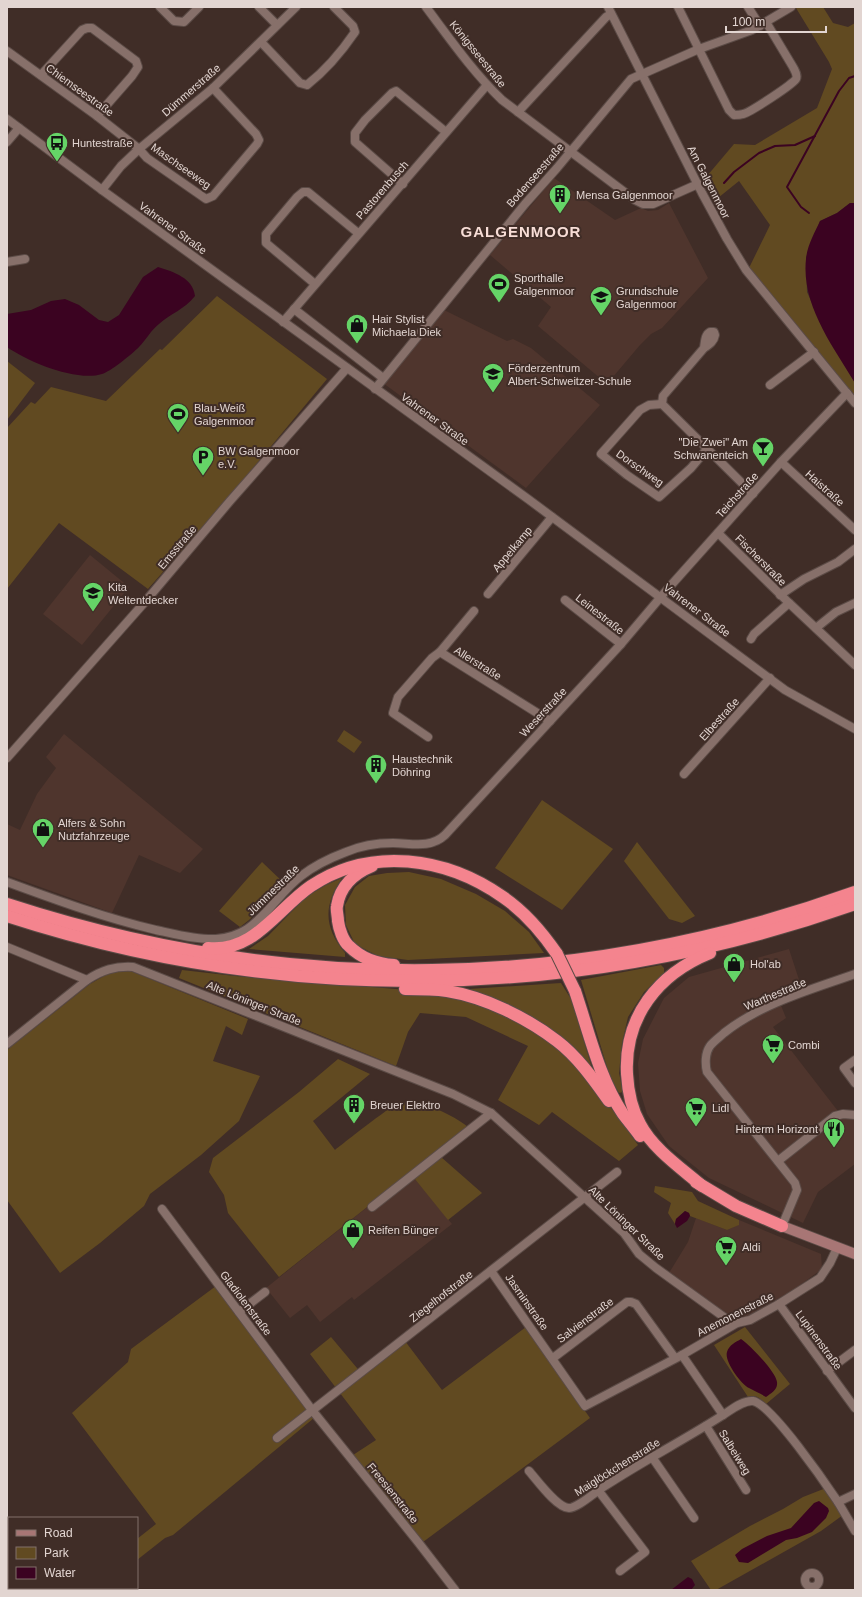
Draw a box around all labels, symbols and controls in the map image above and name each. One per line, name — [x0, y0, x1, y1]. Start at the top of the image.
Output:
scale bar — [726, 8, 826, 34]
text: 100 m — [732, 15, 765, 29]
street label: Königsseestraße — [447, 18, 509, 90]
street label: Chiemseestraße — [44, 61, 116, 119]
street label: Dümmerstraße — [159, 61, 223, 119]
bus stop icon: Huntestraße — [44, 130, 70, 163]
place label: Huntestraße — [72, 137, 133, 149]
street label: Maschseeweg — [149, 141, 213, 191]
street label: Bodenseestraße — [504, 141, 566, 209]
street label: Am Galgenmoor — [685, 144, 733, 221]
street label: Pastorenbusch — [353, 158, 411, 222]
building icon: Mensa Galgenmoor — [547, 182, 573, 215]
place label: Mensa Galgenmoor — [576, 189, 673, 201]
street label: Vahrener Straße — [137, 199, 209, 257]
district label: GALGENMOOR — [461, 223, 581, 240]
sports icon: Sporthalle Galgenmoor — [486, 271, 512, 304]
place label: Sporthalle Galgenmoor — [514, 272, 575, 297]
school or university icon: Grundschule Galgenmoor — [588, 284, 614, 317]
place label: Grundschule Galgenmoor — [616, 285, 678, 310]
shop icon: Hair Stylist Michaela Diek — [344, 312, 370, 345]
place label: Hair Stylist Michaela Diek — [372, 313, 442, 338]
school or university icon: Förderzentrum Albert-Schweitzer-Schule — [480, 361, 506, 394]
place label: Förderzentrum Albert-Schweitzer-Schule — [508, 362, 632, 387]
street label: Vahrener Straße — [399, 390, 471, 448]
sports icon: Blau-Weiß Galgenmoor — [165, 401, 191, 434]
place label: Blau-Weiß Galgenmoor — [194, 402, 255, 427]
bar icon: "Die Zwei" Am Schwanenteich — [750, 435, 776, 468]
place label: "Die Zwei" Am Schwanenteich — [673, 436, 748, 461]
parking icon: BW Galgenmoor e.V. — [190, 444, 216, 477]
place label: BW Galgenmoor e.V. — [218, 445, 300, 470]
street label: Dorschweg — [614, 447, 666, 489]
street label: Haistraße — [803, 468, 847, 508]
street label: Teichstraße — [714, 470, 760, 520]
street label: Emsstraße — [155, 523, 199, 571]
street label: Appelkamp — [490, 524, 534, 574]
street label: Fischerstraße — [733, 532, 789, 588]
school or university icon: Kita Weltentdecker — [80, 580, 106, 613]
place label: Kita Weltentdecker — [108, 581, 178, 606]
street label: Vahrener Straße — [661, 581, 733, 639]
street label: Leinestraße — [573, 591, 627, 637]
street label: Allerstraße — [452, 644, 504, 682]
street label: Weserstraße — [517, 685, 569, 739]
street label: Elbestraße — [697, 695, 741, 743]
building icon: Haustechnik Döhring — [363, 752, 389, 785]
place label: Haustechnik Döhring — [392, 753, 453, 778]
shop icon: Alfers & Sohn Nutzfahrzeuge — [30, 816, 56, 849]
place label: Alfers & Sohn Nutzfahrzeuge — [58, 817, 130, 842]
street label: Jümmestraße — [245, 862, 301, 918]
shop icon: Hol'ab — [721, 951, 747, 984]
place label: Hol'ab — [750, 958, 781, 970]
street label: Warthestraße — [742, 976, 808, 1012]
street label: Alte Löninger Straße — [205, 979, 303, 1027]
supermarket icon: Combi — [760, 1032, 786, 1065]
place label: Combi — [788, 1039, 820, 1051]
building icon: Breuer Elektro — [341, 1092, 367, 1125]
supermarket icon: Lidl — [683, 1095, 709, 1128]
place label: Breuer Elektro — [370, 1099, 440, 1111]
place label: Lidl — [712, 1102, 729, 1114]
restaurant icon: Hinterm Horizont — [821, 1116, 847, 1149]
place label: Hinterm Horizont — [735, 1123, 818, 1135]
street label: Alte Löninger Straße — [587, 1184, 667, 1262]
shop icon: Reifen Bünger — [340, 1217, 366, 1250]
place label: Reifen Bünger — [368, 1224, 439, 1236]
supermarket icon: Aldi — [713, 1234, 739, 1267]
place label: Aldi — [742, 1241, 760, 1253]
street label: Gladiolenstraße — [218, 1268, 274, 1338]
street label: Ziegelhofstraße — [407, 1268, 475, 1324]
street label: Jasminstraße — [503, 1272, 551, 1332]
street label: Anemonenstraße — [695, 1289, 775, 1339]
street label: Salvienstraße — [555, 1295, 615, 1345]
street label: Lupinenstraße — [793, 1308, 845, 1372]
street label: Salbeiweg — [716, 1427, 754, 1477]
street label: Maiglöckchenstraße — [572, 1436, 662, 1498]
street label: Freesienstraße — [365, 1460, 421, 1526]
legend — [8, 1517, 138, 1589]
text: Road — [44, 1526, 73, 1540]
text: Park — [44, 1546, 70, 1560]
text: Water — [44, 1566, 76, 1580]

